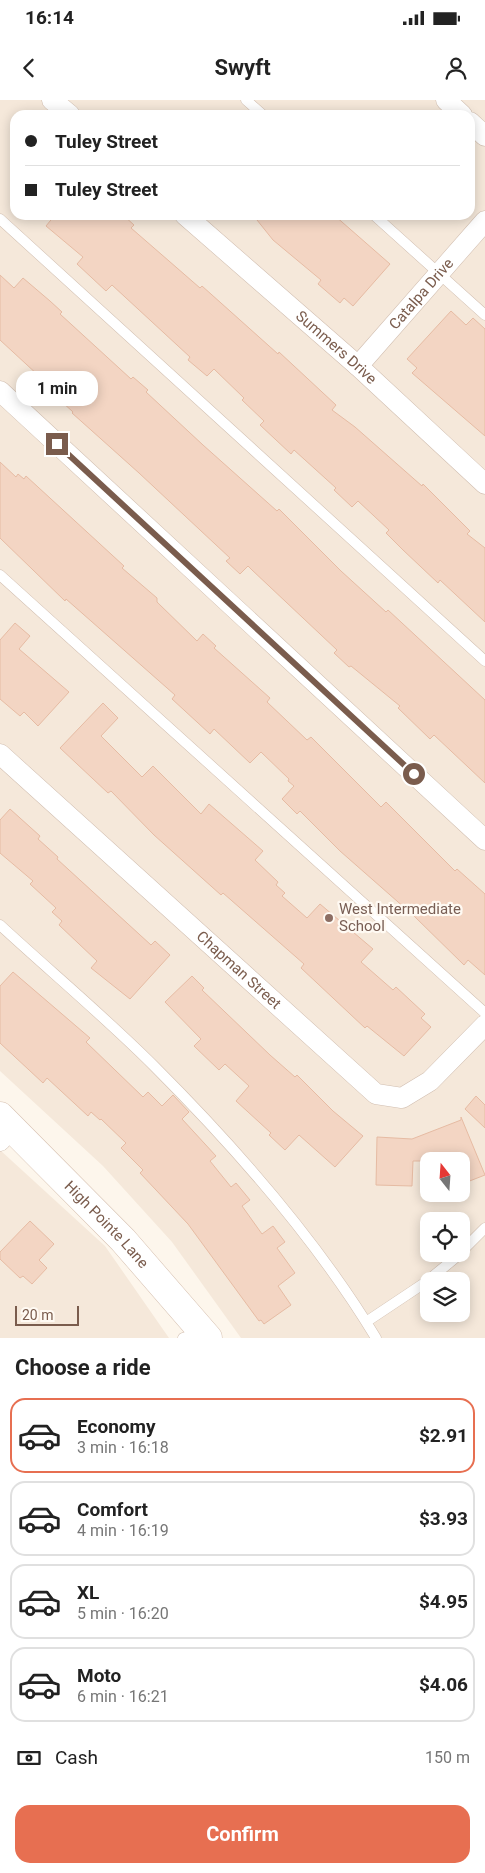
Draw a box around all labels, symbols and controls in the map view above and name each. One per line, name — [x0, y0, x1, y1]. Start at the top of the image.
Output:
text: 16:14 — [25, 6, 74, 29]
icon: back — [15, 54, 43, 82]
icon: person — [442, 54, 470, 82]
text: Swyft — [214, 55, 271, 80]
text: Tuley Street — [55, 130, 158, 153]
text: Tuley Street — [55, 178, 158, 201]
street label: Catalpa Drive — [385, 254, 457, 333]
street label: Summers Drive — [292, 307, 380, 388]
callout: 1 min — [16, 372, 98, 406]
text: 1 min — [37, 379, 77, 398]
route end — [46, 433, 68, 455]
route start — [403, 763, 425, 785]
place label: West Intermediate School — [339, 900, 461, 935]
marker: West Intermediate School — [323, 912, 335, 924]
street label: Chapman Street — [193, 927, 285, 1013]
north arrow — [420, 1152, 470, 1202]
map controls — [420, 1152, 470, 1322]
street label: High Pointe Lane — [61, 1177, 152, 1272]
button: locate — [420, 1212, 470, 1262]
button: layers — [420, 1272, 470, 1322]
scale bar — [15, 1303, 79, 1326]
text: 20 m — [22, 1307, 54, 1323]
text: Choose a ride — [15, 1355, 151, 1380]
icon: car — [17, 1413, 62, 1458]
text: Economy — [77, 1415, 156, 1438]
text: $2.91 — [419, 1424, 468, 1447]
text: 3 min · 16:18 — [77, 1438, 169, 1457]
icon: car — [17, 1496, 62, 1541]
text: Comfort — [77, 1498, 148, 1521]
text: $3.93 — [419, 1507, 468, 1530]
text: 4 min · 16:19 — [77, 1521, 169, 1540]
icon: car — [17, 1579, 62, 1624]
text: XL — [77, 1581, 99, 1604]
text: $4.95 — [419, 1590, 468, 1613]
text: 5 min · 16:20 — [77, 1604, 169, 1623]
icon: car — [17, 1662, 62, 1707]
text: Moto — [77, 1664, 121, 1687]
text: $4.06 — [419, 1673, 468, 1696]
text: 6 min · 16:21 — [77, 1687, 169, 1706]
icon: cash — [15, 1744, 43, 1772]
text: Cash — [55, 1746, 98, 1769]
text: 150 m — [425, 1748, 470, 1767]
button: Confirm — [15, 1805, 470, 1863]

